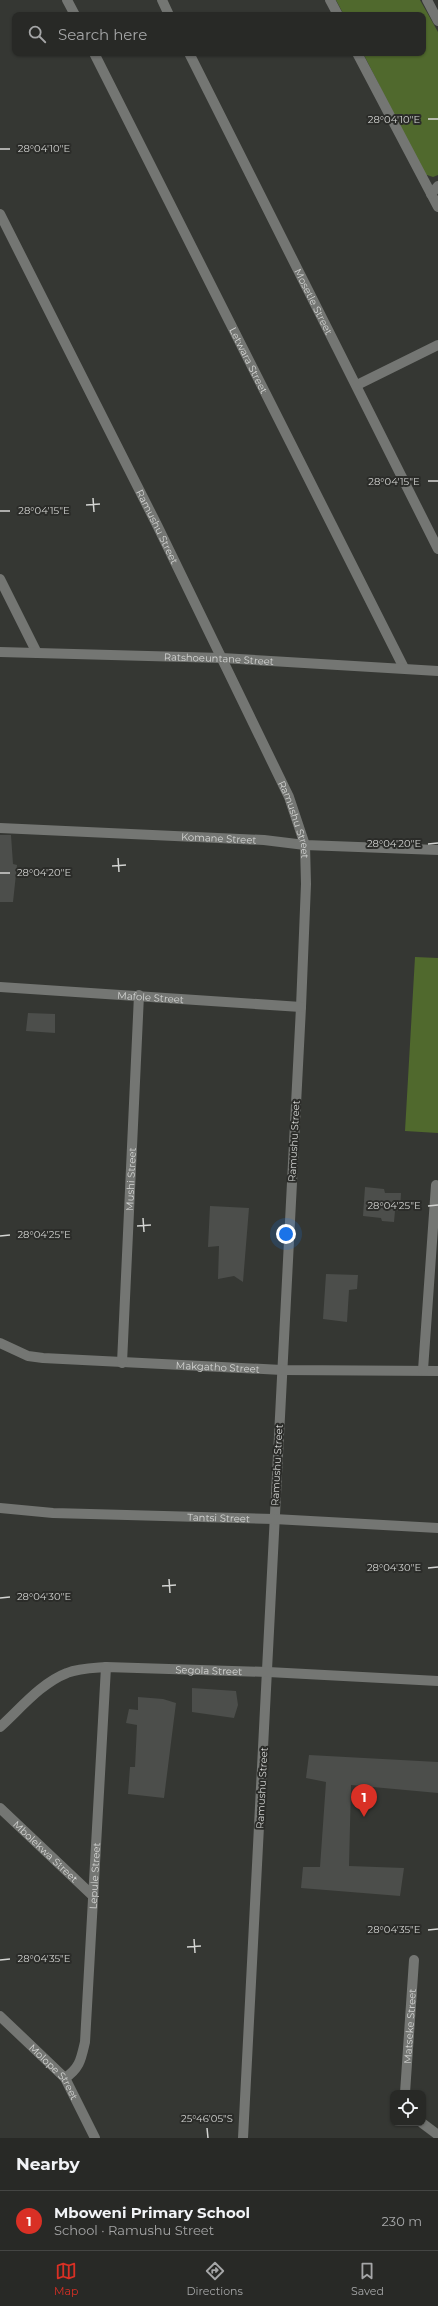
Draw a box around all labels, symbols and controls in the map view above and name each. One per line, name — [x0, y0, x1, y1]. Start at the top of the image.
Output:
search box — [12, 12, 426, 56]
icon: search — [26, 23, 48, 45]
text: Search here — [58, 25, 147, 44]
text: 28°04'10"E — [368, 113, 421, 126]
text: 28°04'10"E — [18, 142, 71, 155]
street label: Mosetle Street — [292, 266, 336, 337]
street label: Letwara Street — [227, 325, 271, 396]
text: 28°04'15"E — [368, 475, 420, 488]
street label: Ramushu Street — [134, 487, 181, 566]
text: 28°04'15"E — [18, 504, 70, 517]
street label: Ratshoeuntane Street — [164, 650, 274, 668]
street label: Ramushu Street — [275, 778, 312, 859]
street label: Komane Street — [181, 830, 257, 846]
text: 28°04'20"E — [367, 837, 421, 850]
text: 28°04'20"E — [17, 866, 71, 879]
street label: Mafole Street — [117, 988, 184, 1006]
street label: Ramushu Street — [285, 1100, 303, 1182]
street label: Mushi Street — [123, 1147, 138, 1211]
text: 28°04'25"E — [367, 1199, 421, 1212]
your location — [276, 1224, 296, 1244]
text: 28°04'25"E — [17, 1228, 71, 1241]
street label: Makgatho Street — [175, 1358, 260, 1375]
street label: Ramushu Street — [268, 1424, 286, 1506]
street label: Tantsi Street — [187, 1510, 250, 1525]
text: 28°04'30"E — [367, 1561, 421, 1574]
text: 28°04'30"E — [17, 1590, 71, 1603]
street label: Segola Street — [175, 1663, 242, 1678]
street label: Ramushu Street — [253, 1747, 271, 1829]
pin: 1 — [351, 1784, 377, 1817]
street label: Mbolekwa Street — [11, 1818, 81, 1885]
street label: Lepule Street — [86, 1842, 103, 1910]
text: 28°04'35"E — [367, 1923, 421, 1936]
text: 28°04'35"E — [17, 1952, 71, 1965]
street label: Matseke Street — [401, 1988, 419, 2064]
street label: Molope Street — [26, 2041, 81, 2102]
map controls — [390, 2090, 426, 2126]
button: locate — [390, 2090, 426, 2126]
text: 25°46'05"S — [181, 2112, 233, 2125]
text: Nearby — [16, 2154, 80, 2174]
text: Mboweni Primary School — [54, 2203, 250, 2222]
text: 1 — [26, 2213, 32, 2229]
text: 230 m — [381, 2213, 422, 2229]
text: School · Ramushu Street — [54, 2222, 214, 2238]
tab: Map — [54, 2260, 78, 2298]
tab: Directions — [187, 2260, 243, 2298]
tab: Saved — [351, 2260, 384, 2298]

